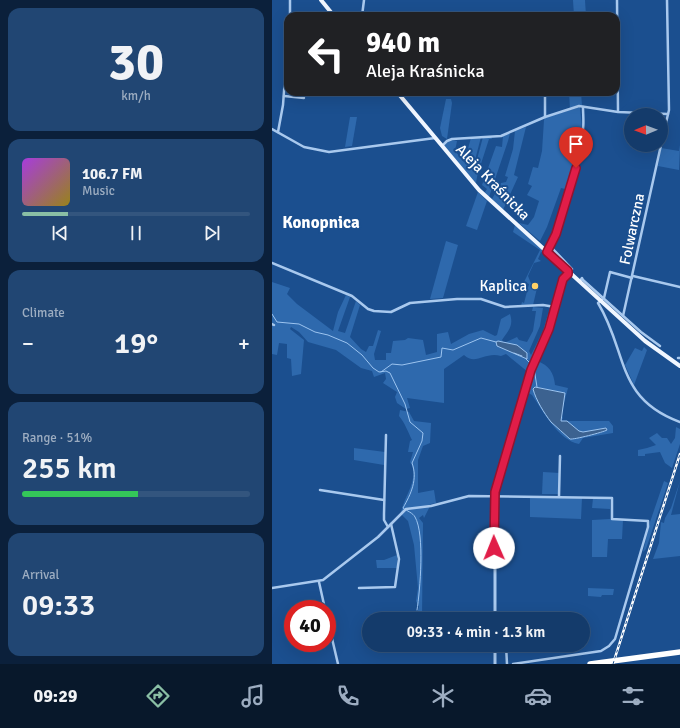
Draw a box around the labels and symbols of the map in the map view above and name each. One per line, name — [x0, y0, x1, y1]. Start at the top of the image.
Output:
north arrow — [624, 108, 668, 152]
pin — [559, 127, 593, 168]
street label: Aleja Kraśnicka — [452, 140, 534, 224]
street label: Folwarczna — [616, 192, 648, 266]
district label: Konopnica — [282, 212, 360, 233]
place label: Kaplica — [479, 277, 527, 295]
marker: Kaplica — [530, 281, 540, 291]
position arrow — [473, 527, 515, 569]
speed limit sign: 40 — [284, 600, 336, 652]

